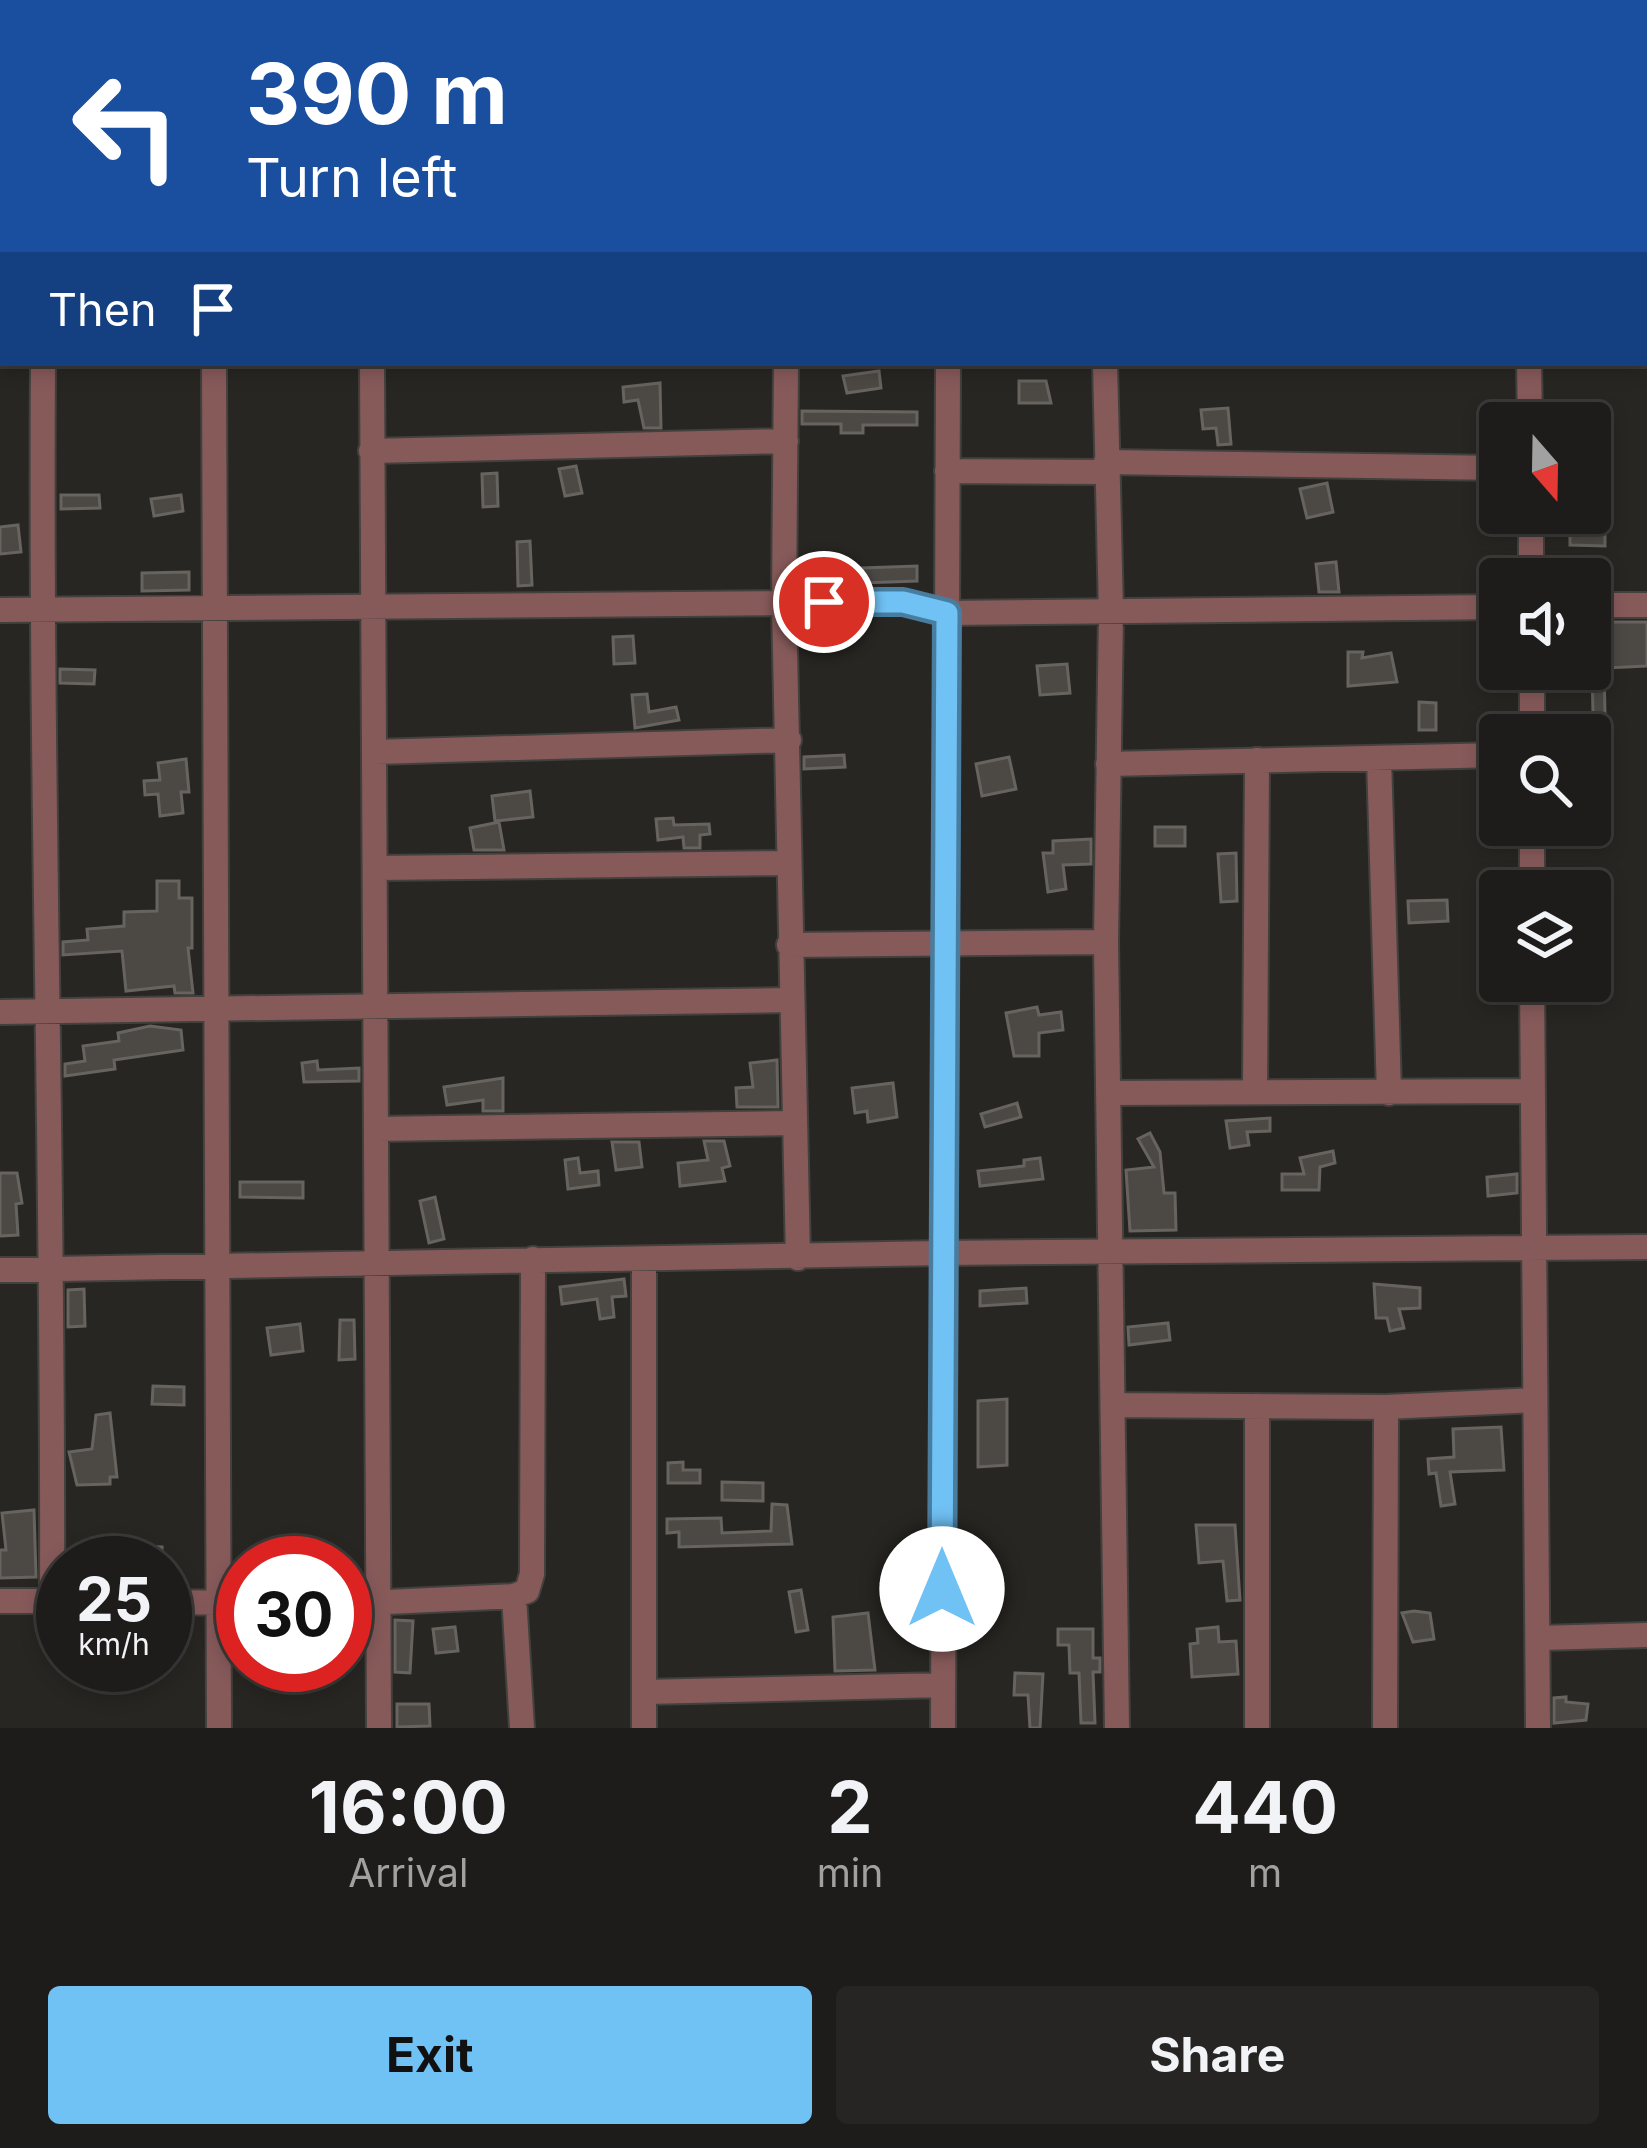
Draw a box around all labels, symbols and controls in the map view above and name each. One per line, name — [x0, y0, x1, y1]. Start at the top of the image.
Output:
text: 390 m — [246, 43, 508, 144]
icon: left — [48, 48, 204, 204]
text: Turn left — [246, 145, 457, 210]
icon: arrive — [180, 276, 246, 342]
text: Then — [48, 282, 156, 337]
north arrow — [1479, 402, 1611, 534]
map controls — [1479, 402, 1611, 1002]
pin — [773, 551, 875, 653]
button: sound — [1479, 558, 1611, 690]
icon: arrive — [791, 569, 857, 635]
button: search — [1479, 714, 1611, 846]
button: layers — [1479, 870, 1611, 1002]
position arrow — [879, 1526, 1005, 1652]
speed limit sign: 30 — [216, 1536, 372, 1692]
text: 25 — [76, 1563, 152, 1635]
text: km/h — [78, 1626, 150, 1662]
text: 16:00 — [309, 1763, 508, 1850]
text: 2 — [827, 1763, 873, 1850]
text: 440 — [1192, 1763, 1338, 1850]
text: Arrival — [348, 1849, 468, 1896]
text: min — [817, 1849, 883, 1896]
text: m — [1248, 1849, 1282, 1896]
button: Exit — [48, 1986, 812, 2124]
button: Share — [836, 1986, 1599, 2124]

